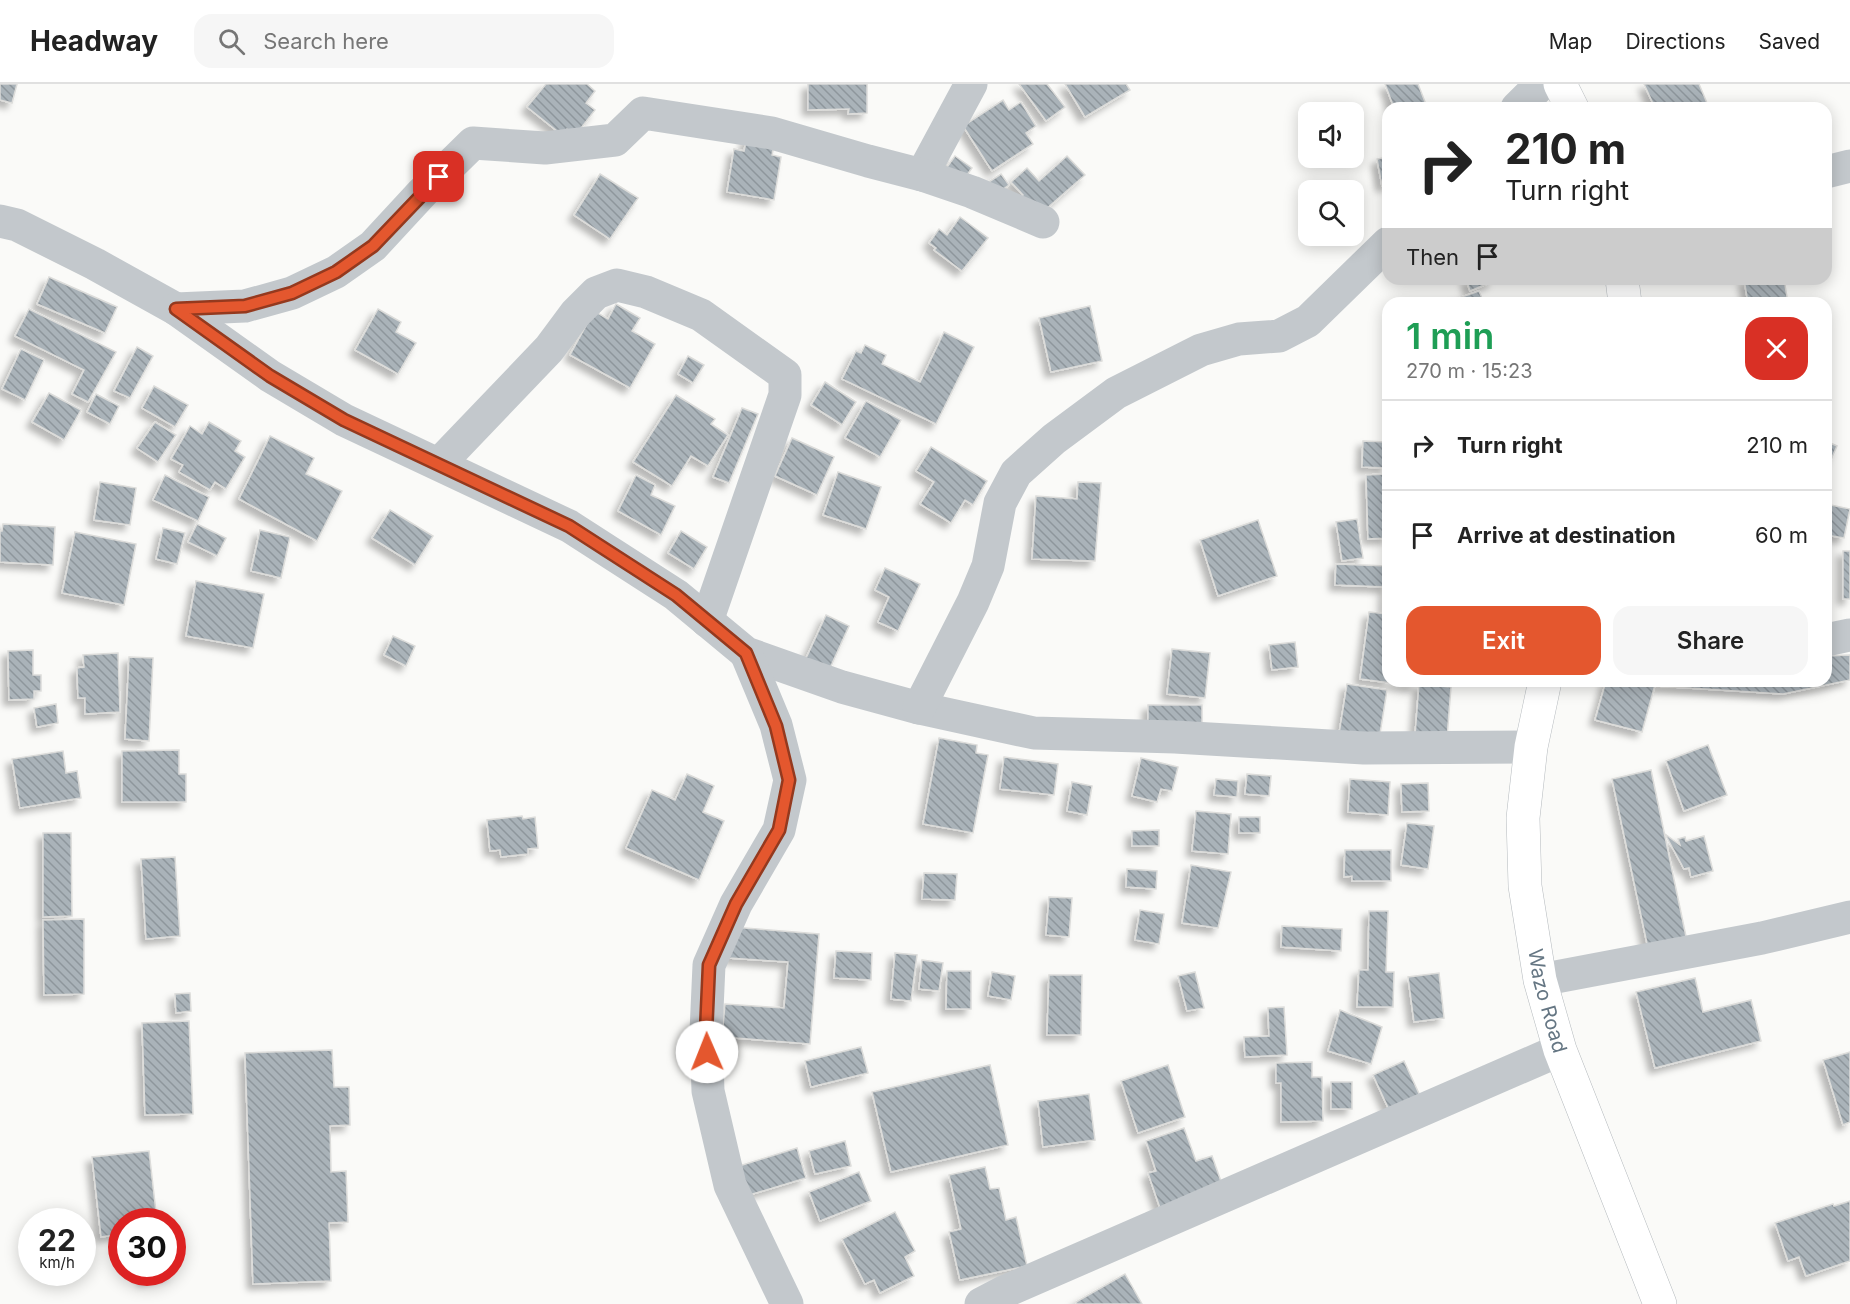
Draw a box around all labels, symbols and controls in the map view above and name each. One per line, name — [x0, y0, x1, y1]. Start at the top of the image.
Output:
search box — [194, 14, 614, 68]
text: Headway — [30, 24, 158, 58]
icon: search — [215, 25, 248, 58]
text: Search here — [263, 28, 389, 54]
text: Map — [1549, 29, 1592, 54]
text: Directions — [1625, 29, 1726, 54]
text: Saved — [1759, 29, 1820, 54]
map controls — [1298, 102, 1364, 246]
button: sound — [1298, 102, 1364, 168]
text: 210 m — [1505, 123, 1626, 174]
icon: right — [1406, 126, 1484, 204]
pin — [413, 151, 464, 202]
icon: arrive — [422, 160, 455, 193]
text: Turn right — [1505, 174, 1629, 207]
button: search — [1298, 180, 1364, 246]
icon: arrive — [1471, 240, 1504, 273]
text: Then — [1406, 244, 1459, 270]
text: 1 min — [1406, 314, 1494, 358]
button: close — [1745, 317, 1808, 380]
text: 270 m · 15:23 — [1406, 359, 1533, 383]
icon: right — [1406, 429, 1439, 462]
text: Turn right — [1457, 432, 1563, 458]
text: 210 m — [1746, 432, 1808, 458]
icon: arrive — [1406, 519, 1439, 552]
text: Arrive at destination — [1457, 522, 1676, 548]
text: 60 m — [1755, 522, 1808, 548]
button: Exit — [1406, 606, 1601, 675]
button: Share — [1613, 606, 1808, 675]
street label: Wazo Road — [1523, 947, 1572, 1056]
position arrow — [675, 1020, 739, 1084]
speed limit sign: 30 — [108, 1208, 186, 1286]
text: 22 — [38, 1222, 76, 1258]
text: km/h — [39, 1253, 75, 1272]

